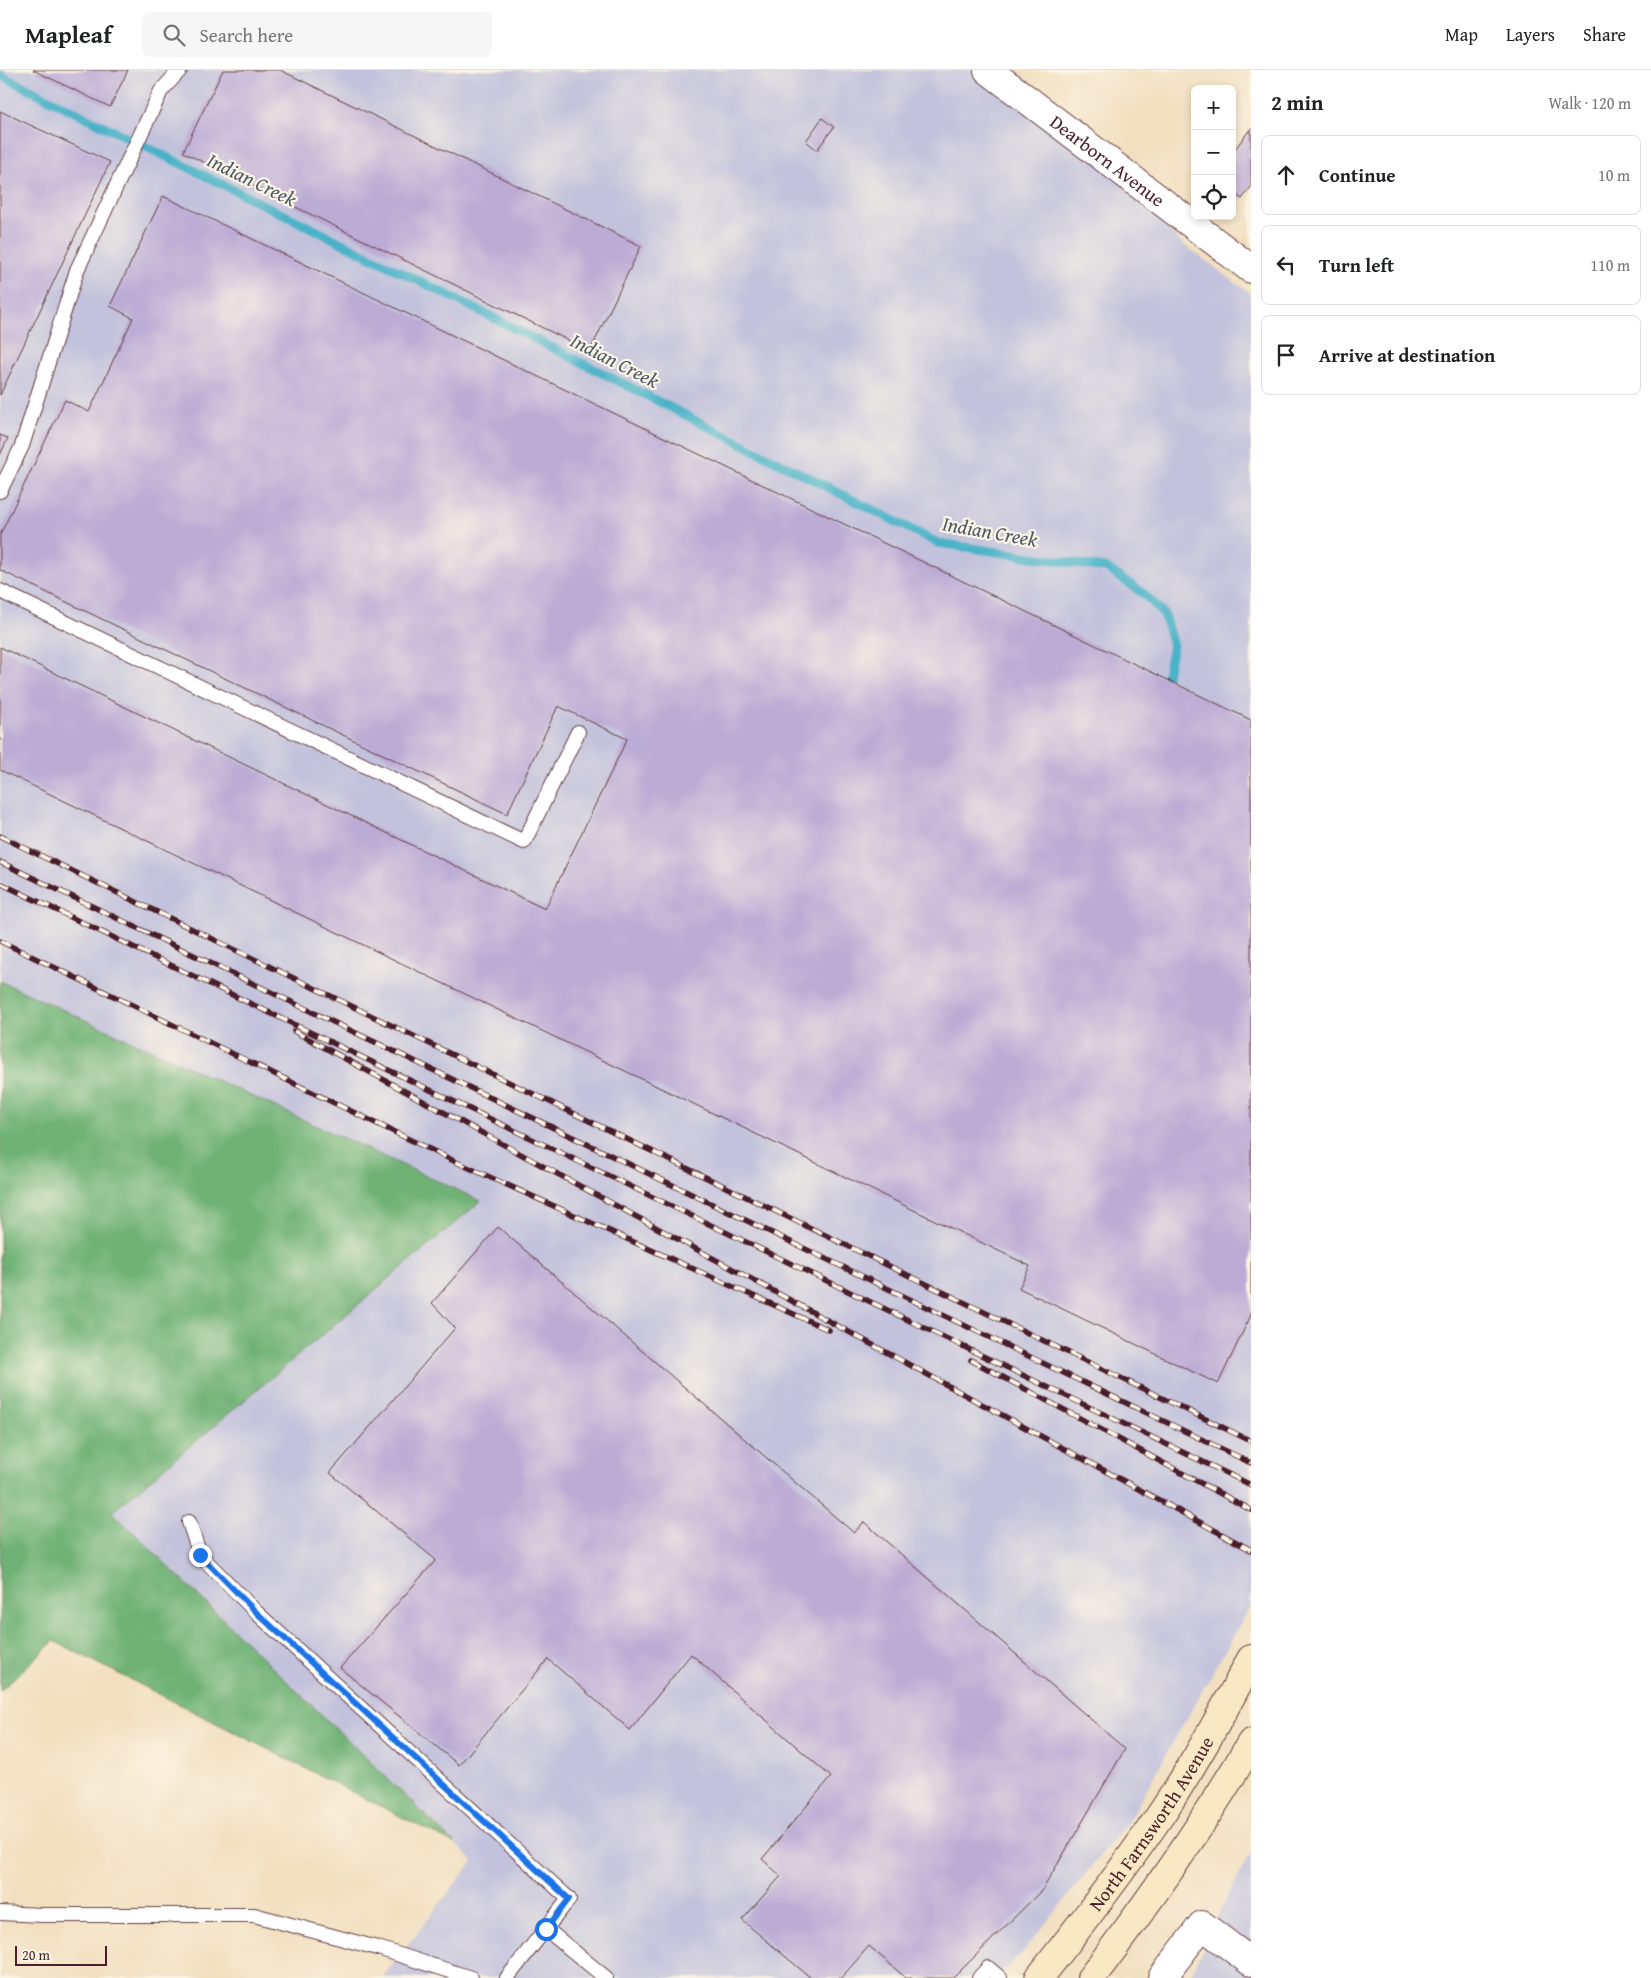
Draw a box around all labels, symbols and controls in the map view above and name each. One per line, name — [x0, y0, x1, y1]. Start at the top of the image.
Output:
search box — [142, 12, 492, 57]
text: Mapleaf — [25, 17, 112, 52]
icon: search — [160, 21, 188, 49]
text: Search here — [200, 21, 293, 49]
text: Map — [1445, 21, 1478, 48]
text: Layers — [1506, 21, 1555, 48]
text: Share — [1583, 21, 1626, 48]
map controls — [1191, 85, 1236, 220]
button: + — [1191, 85, 1236, 130]
text: 2 min — [1271, 87, 1323, 118]
text: Walk · 120 m — [1548, 91, 1631, 115]
street label: Dearborn Avenue — [1044, 108, 1171, 213]
button: − — [1191, 130, 1236, 175]
water label: Indian Creek — [202, 145, 302, 213]
icon: ahead — [1272, 161, 1300, 189]
text: Continue — [1319, 161, 1396, 189]
text: 10 m — [1598, 163, 1630, 187]
button: locate — [1191, 175, 1236, 220]
icon: left — [1272, 251, 1300, 279]
text: Turn left — [1319, 251, 1394, 279]
text: 110 m — [1590, 253, 1630, 277]
water label: Indian Creek — [566, 325, 665, 395]
icon: arrive — [1272, 341, 1300, 369]
text: Arrive at destination — [1319, 341, 1495, 369]
water label: Indian Creek — [940, 508, 1041, 554]
route end — [189, 1544, 212, 1567]
street label: North Farnsworth Avenue — [1082, 1731, 1220, 1917]
route start — [535, 1918, 558, 1941]
scale bar — [15, 1943, 108, 1966]
text: 20 m — [22, 1945, 50, 1965]

